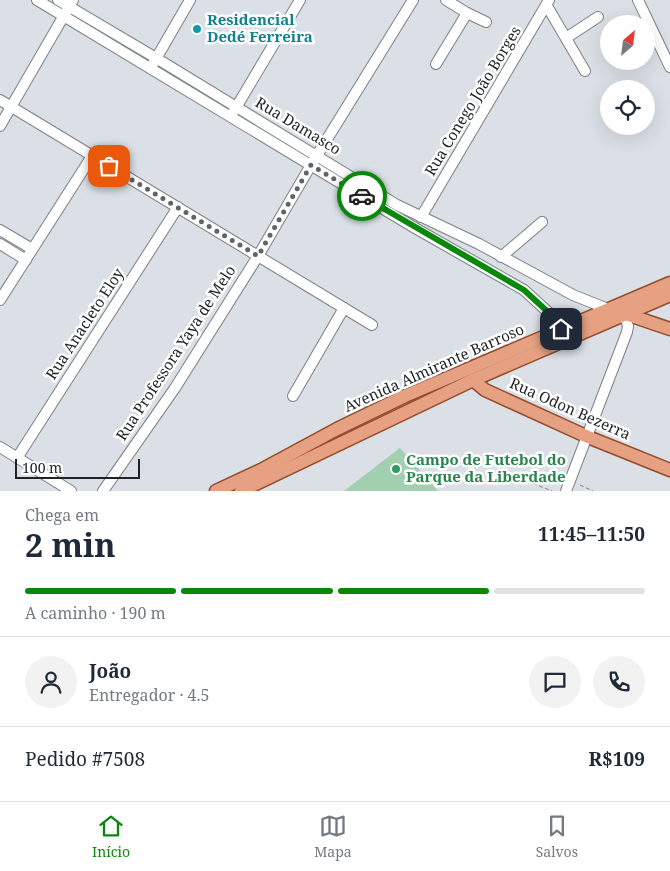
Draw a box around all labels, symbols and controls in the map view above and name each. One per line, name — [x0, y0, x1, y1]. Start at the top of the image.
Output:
place label: Residencial Dedé Ferreira — [207, 9, 313, 46]
north arrow — [600, 15, 655, 70]
map controls — [600, 15, 655, 135]
street label: Rua Conego João Borges — [419, 22, 525, 179]
marker: Residencial Dedé Ferreira — [191, 23, 203, 35]
button: locate — [600, 80, 655, 135]
street label: Rua Damasco — [252, 92, 345, 159]
pin — [88, 145, 130, 187]
icon: bag — [95, 152, 123, 180]
courier — [337, 171, 387, 221]
icon: car — [348, 182, 376, 210]
street label: Rua Professora Yaya de Melo — [111, 261, 239, 444]
street label: Rua Anacleto Eloy — [41, 263, 128, 383]
pin — [540, 308, 582, 350]
icon: home — [547, 315, 575, 343]
street label: Avenida Almirante Barroso — [340, 318, 527, 416]
street label: Rua Odon Bezerra — [507, 372, 634, 444]
place label: Campo de Futebol do Parque da Liberdade — [406, 449, 566, 486]
scale bar — [15, 456, 140, 479]
text: 100 m — [22, 458, 62, 477]
marker: Campo de Futebol do Parque da Liberdade — [390, 463, 402, 475]
text: Chega em — [25, 504, 99, 526]
text: 11:45–11:50 — [538, 521, 645, 547]
text: 2 min — [25, 523, 116, 566]
text: A caminho · 190 m — [25, 602, 166, 624]
button: person — [25, 656, 77, 708]
button: chat — [529, 656, 581, 708]
button: phone — [593, 656, 645, 708]
text: João — [89, 658, 131, 684]
text: Entregador · 4.5 — [89, 684, 209, 706]
text: Pedido #7508 — [25, 746, 145, 772]
text: R$109 — [589, 746, 645, 772]
tab: Início — [92, 812, 130, 861]
tab: Mapa — [314, 812, 352, 861]
tab: Salvos — [536, 812, 578, 861]

